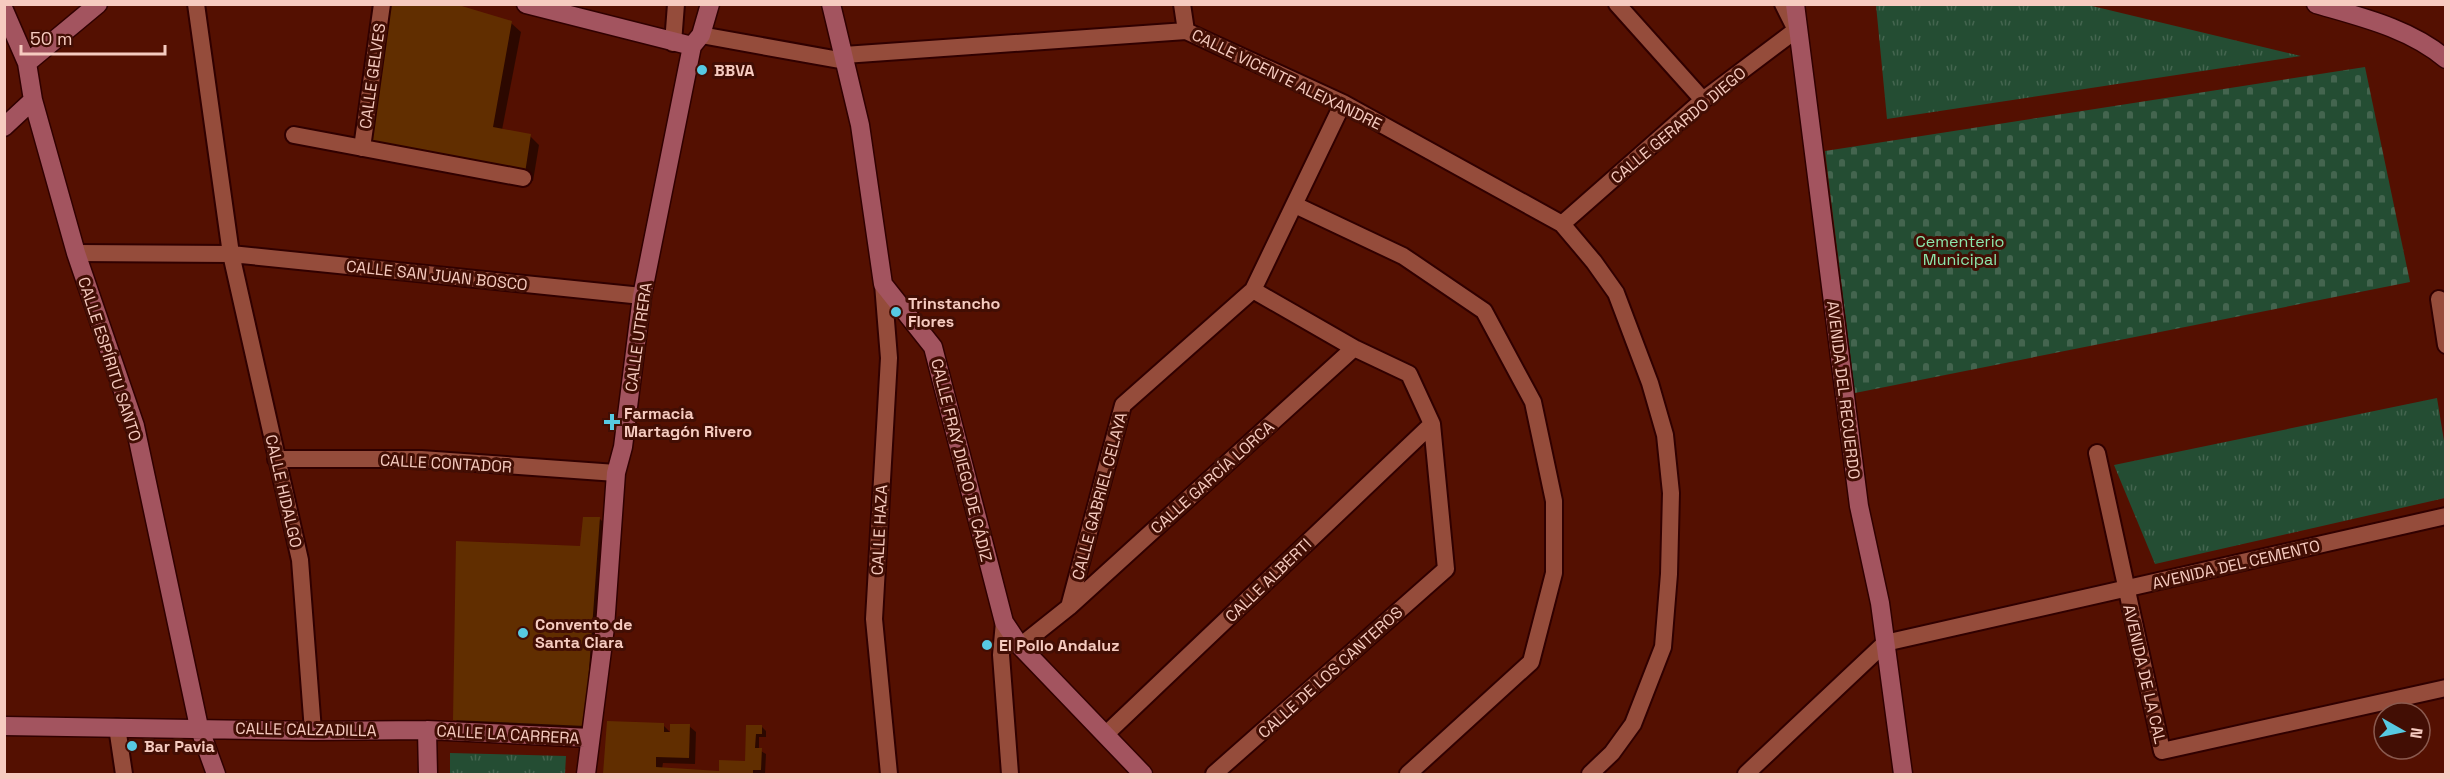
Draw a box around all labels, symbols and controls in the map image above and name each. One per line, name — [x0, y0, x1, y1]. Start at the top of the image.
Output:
scale bar — [21, 18, 165, 56]
street label: CALLE GELVES — [355, 22, 390, 130]
street label: CALLE VICENTE ALEIXANDRE — [1188, 24, 1385, 135]
text: 50 m — [30, 27, 72, 50]
place label: BBVA — [714, 60, 754, 81]
street label: CALLE GERARDO DIEGO — [1606, 62, 1751, 188]
marker: BBVA — [695, 63, 709, 77]
park label: Cementerio Municipal — [1916, 231, 2004, 270]
street label: CALLE SAN JUAN BOSCO — [345, 256, 529, 295]
street label: CALLE ESPÍRITU SANTO — [73, 274, 146, 444]
street label: CALLE UTRERA — [620, 281, 657, 393]
place label: Trinstancho Flores — [908, 293, 1001, 332]
street label: AVENIDA DEL RECUERDO — [1822, 300, 1865, 480]
marker: Trinstancho Flores — [889, 305, 903, 319]
street label: CALLE FRAY DIEGO DE CÁDIZ — [926, 356, 997, 564]
place label: Farmacia Martagón Rivero — [624, 403, 752, 442]
street label: CALLE GABRIEL CELAYA — [1067, 410, 1132, 582]
marker: Farmacia Martagón Rivero — [605, 415, 619, 429]
street label: CALLE GARCÍA LORCA — [1146, 416, 1279, 538]
street label: CALLE HIDALGO — [260, 432, 307, 550]
street label: CALLE CONTADOR — [379, 450, 513, 477]
street label: CALLE HAZA — [867, 484, 892, 576]
street label: CALLE ALBERTI — [1221, 534, 1316, 627]
street label: AVENIDA DEL CEMENTO — [2150, 535, 2322, 594]
street label: CALLE DE LOS CANTEROS — [1254, 602, 1407, 743]
street label: AVENIDA DE LA CAL — [2118, 602, 2171, 746]
place label: Convento de Santa Clara — [535, 614, 632, 653]
marker: Convento de Santa Clara — [516, 626, 530, 640]
place label: El Pollo Andaluz — [999, 635, 1119, 656]
marker: El Pollo Andaluz — [980, 638, 994, 652]
north arrow — [2372, 701, 2432, 761]
street label: CALLE CALZADILLA — [235, 718, 377, 741]
street label: CALLE LA CARRERA — [436, 720, 580, 749]
text: N — [2405, 726, 2428, 740]
place label: Bar Pavia — [144, 736, 215, 757]
marker: Bar Pavia — [125, 739, 139, 753]

